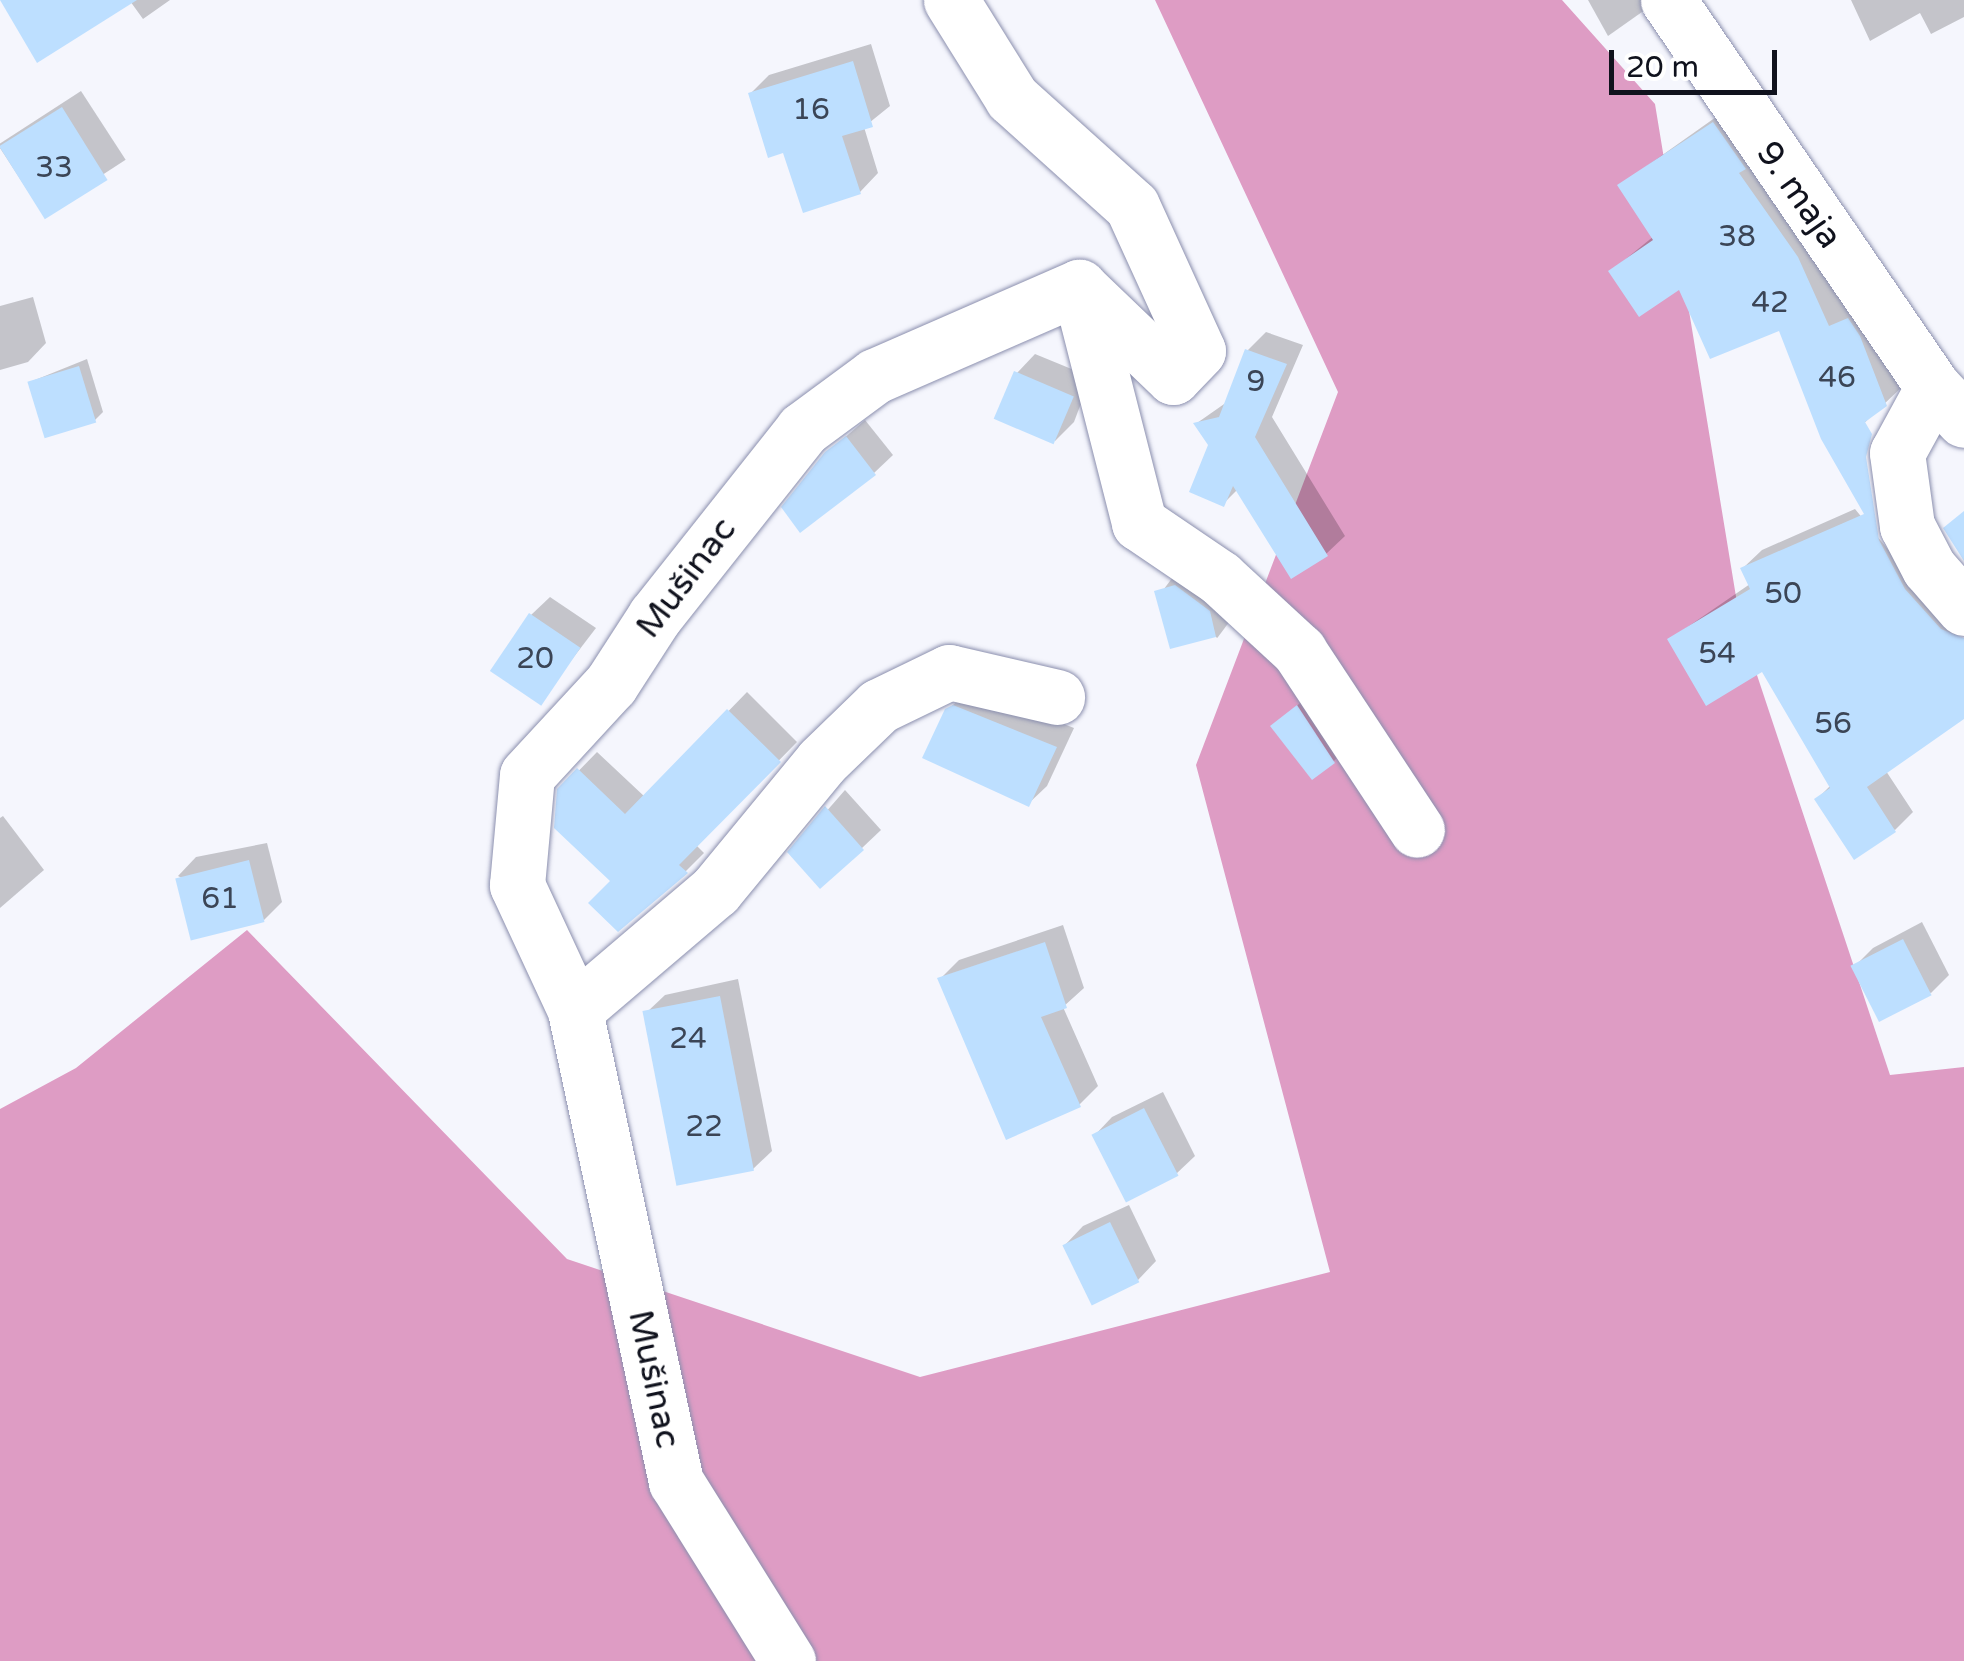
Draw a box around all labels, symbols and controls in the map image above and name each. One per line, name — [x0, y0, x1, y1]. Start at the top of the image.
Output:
scale bar — [1614, 30, 1782, 92]
text: 20 m — [1626, 49, 1699, 86]
house number: 16 — [792, 92, 830, 128]
street label: 9. maja — [1747, 134, 1851, 256]
house number: 33 — [35, 150, 73, 186]
house number: 38 — [1718, 219, 1756, 255]
house number: 42 — [1751, 285, 1789, 321]
house number: 46 — [1818, 360, 1856, 396]
house number: 9 — [1247, 364, 1265, 400]
street label: Mušinac — [627, 510, 745, 646]
house number: 50 — [1764, 576, 1802, 612]
house number: 54 — [1698, 636, 1736, 672]
house number: 20 — [516, 641, 554, 677]
house number: 56 — [1814, 706, 1852, 742]
house number: 61 — [201, 881, 239, 917]
house number: 24 — [669, 1021, 707, 1057]
house number: 22 — [685, 1109, 723, 1145]
street label: Mušinac — [619, 1306, 689, 1452]

